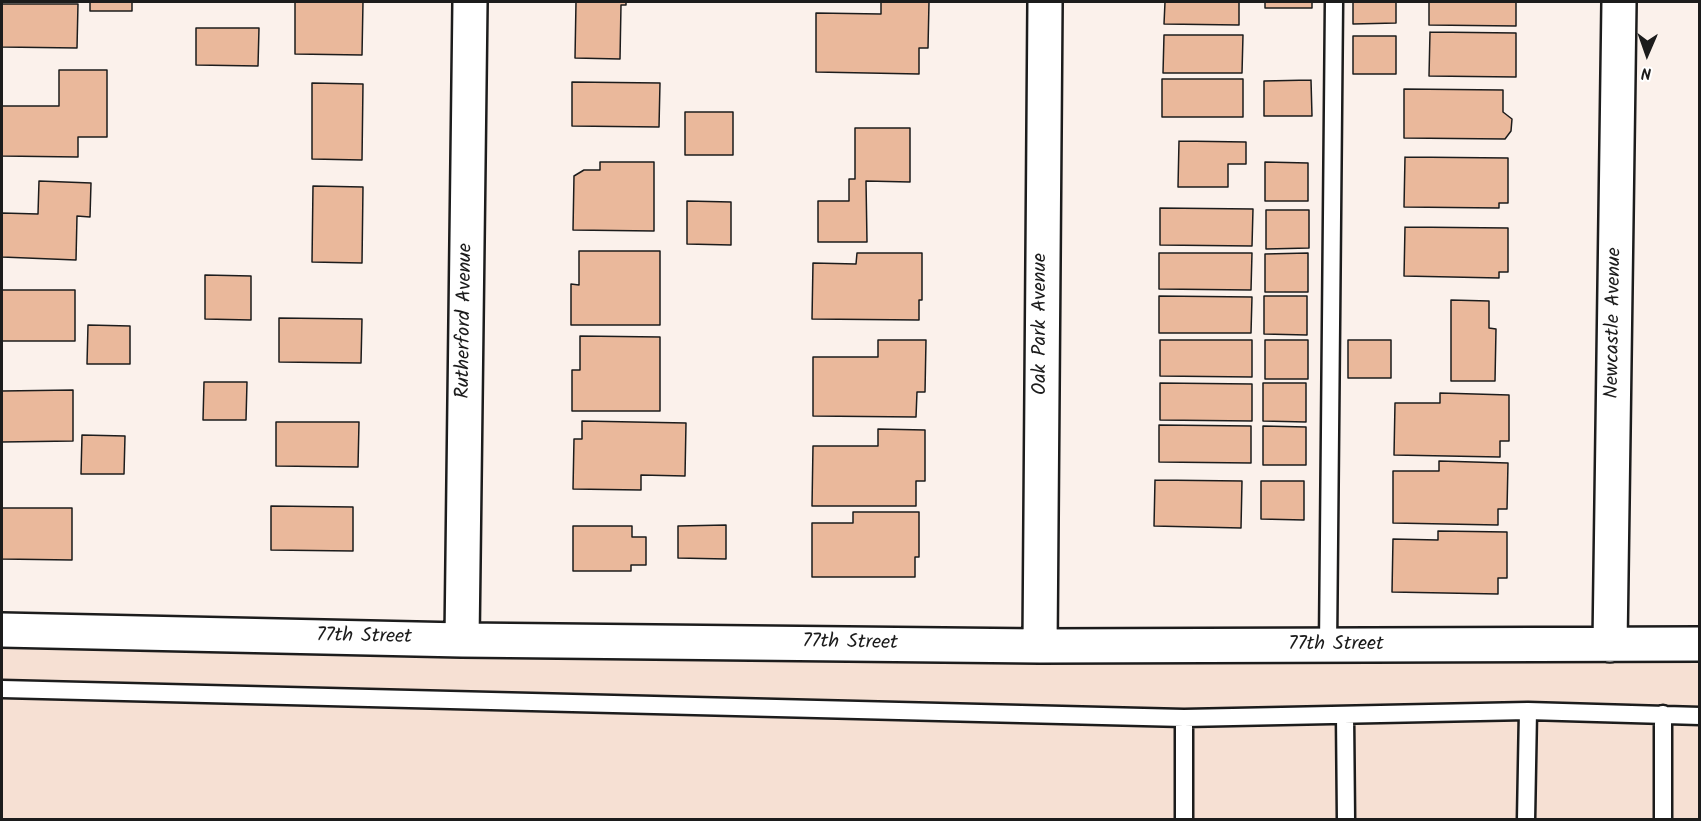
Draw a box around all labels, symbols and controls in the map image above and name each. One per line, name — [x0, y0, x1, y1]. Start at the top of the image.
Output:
north arrow — [1617, 24, 1677, 84]
text: N — [1641, 60, 1652, 85]
street label: Rutherford Avenue — [453, 243, 479, 399]
street label: Newcastle Avenue — [1602, 247, 1628, 399]
street label: Oak Park Avenue — [1030, 253, 1054, 395]
street label: 77th Street — [316, 625, 412, 651]
street label: 77th Street — [802, 631, 898, 657]
street label: 77th Street — [1288, 634, 1384, 658]

